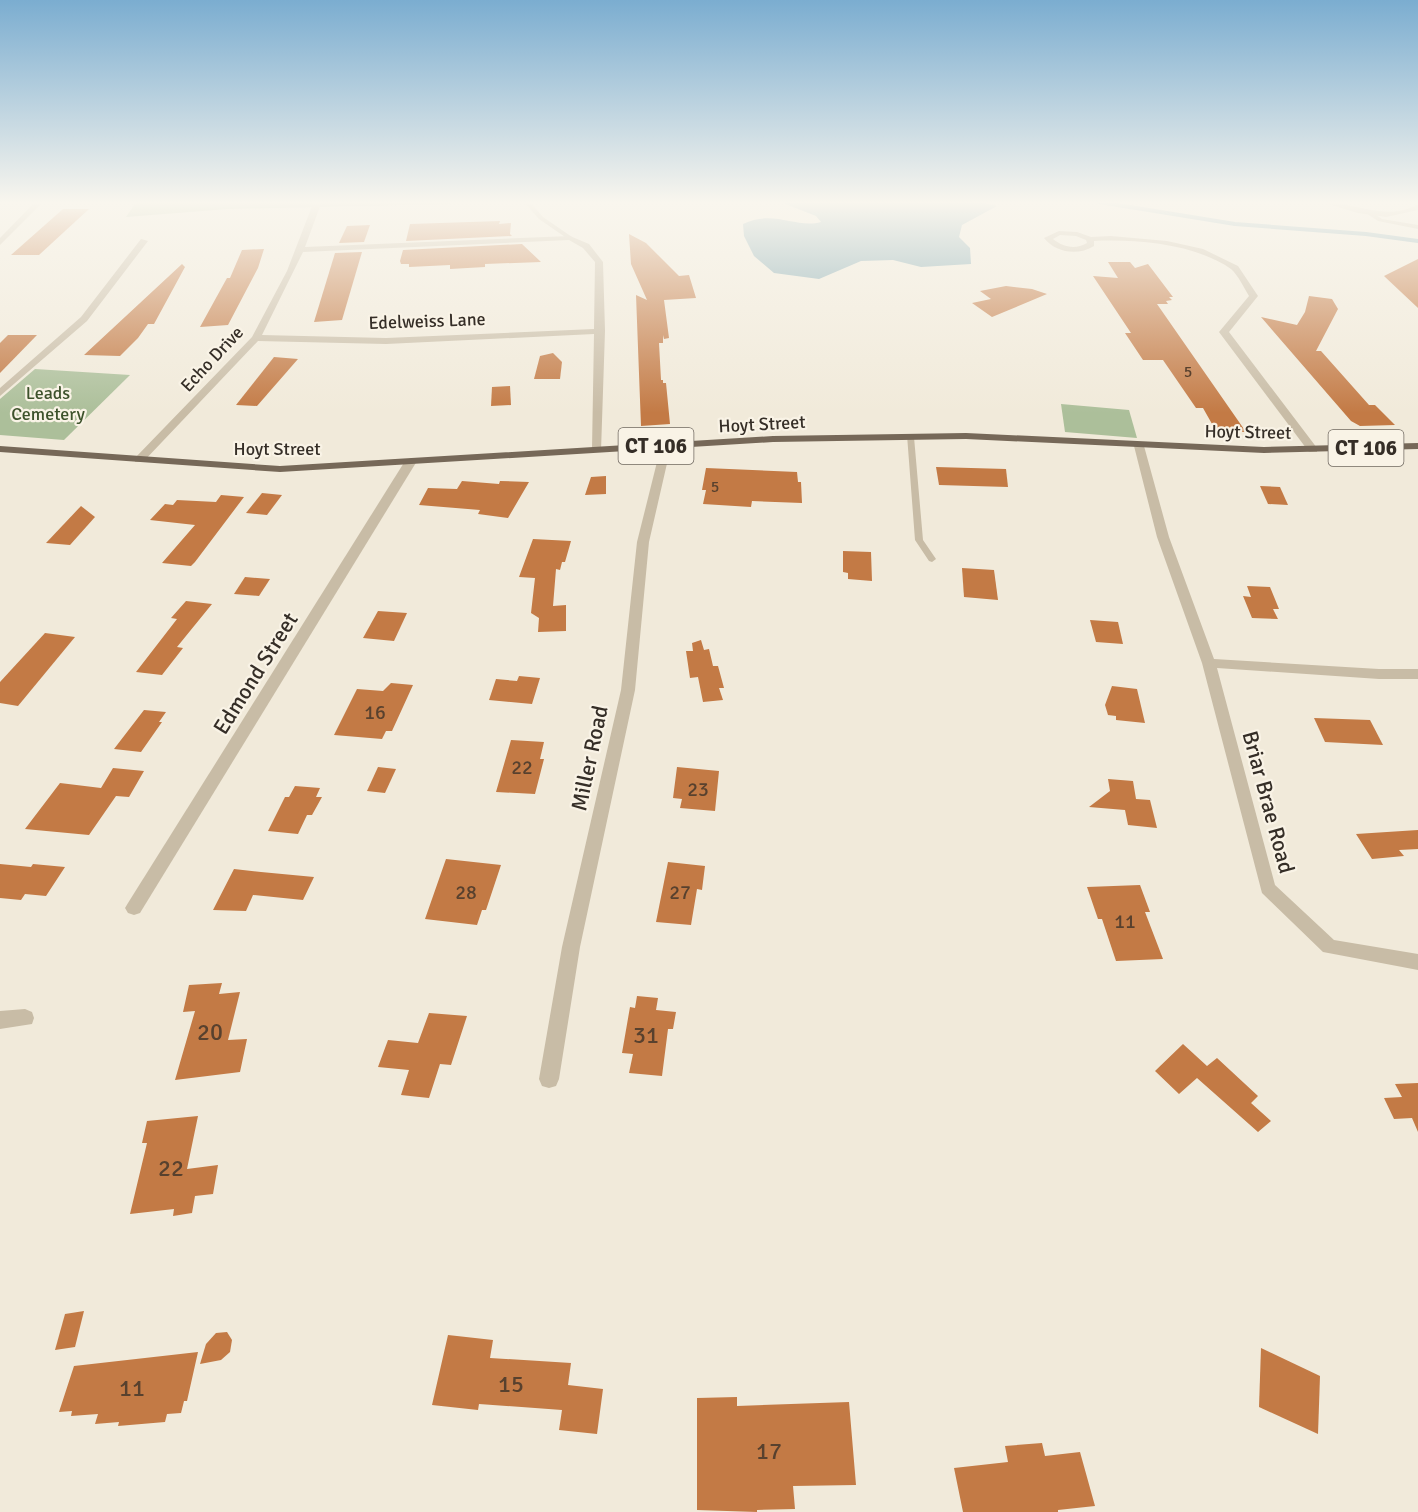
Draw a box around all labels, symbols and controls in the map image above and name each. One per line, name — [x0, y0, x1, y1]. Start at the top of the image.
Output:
street label: Edelweiss Lane — [368, 308, 486, 334]
street label: Echo Drive — [176, 322, 248, 396]
house number: 5 — [1184, 362, 1192, 382]
park label: Leads Cemetery — [11, 382, 85, 425]
street label: Hoyt Street — [718, 411, 806, 437]
street label: Hoyt Street — [1204, 420, 1292, 444]
road number: CT 106 — [618, 428, 694, 464]
road number: CT 106 — [1328, 430, 1404, 466]
street label: Hoyt Street — [233, 438, 321, 460]
house number: 5 — [711, 477, 719, 497]
street label: Edmond Street — [207, 607, 304, 739]
house number: 16 — [364, 700, 386, 725]
street label: Miller Road — [565, 703, 614, 813]
street label: Briar Brae Road — [1237, 728, 1301, 876]
house number: 22 — [511, 755, 533, 780]
house number: 23 — [687, 777, 709, 802]
house number: 28 — [455, 880, 477, 905]
house number: 27 — [669, 880, 691, 905]
house number: 11 — [1114, 909, 1136, 934]
house number: 20 — [197, 1017, 223, 1047]
house number: 31 — [633, 1020, 659, 1050]
house number: 22 — [158, 1153, 184, 1183]
house number: 15 — [498, 1369, 524, 1399]
house number: 11 — [119, 1373, 145, 1403]
house number: 17 — [756, 1436, 782, 1466]

